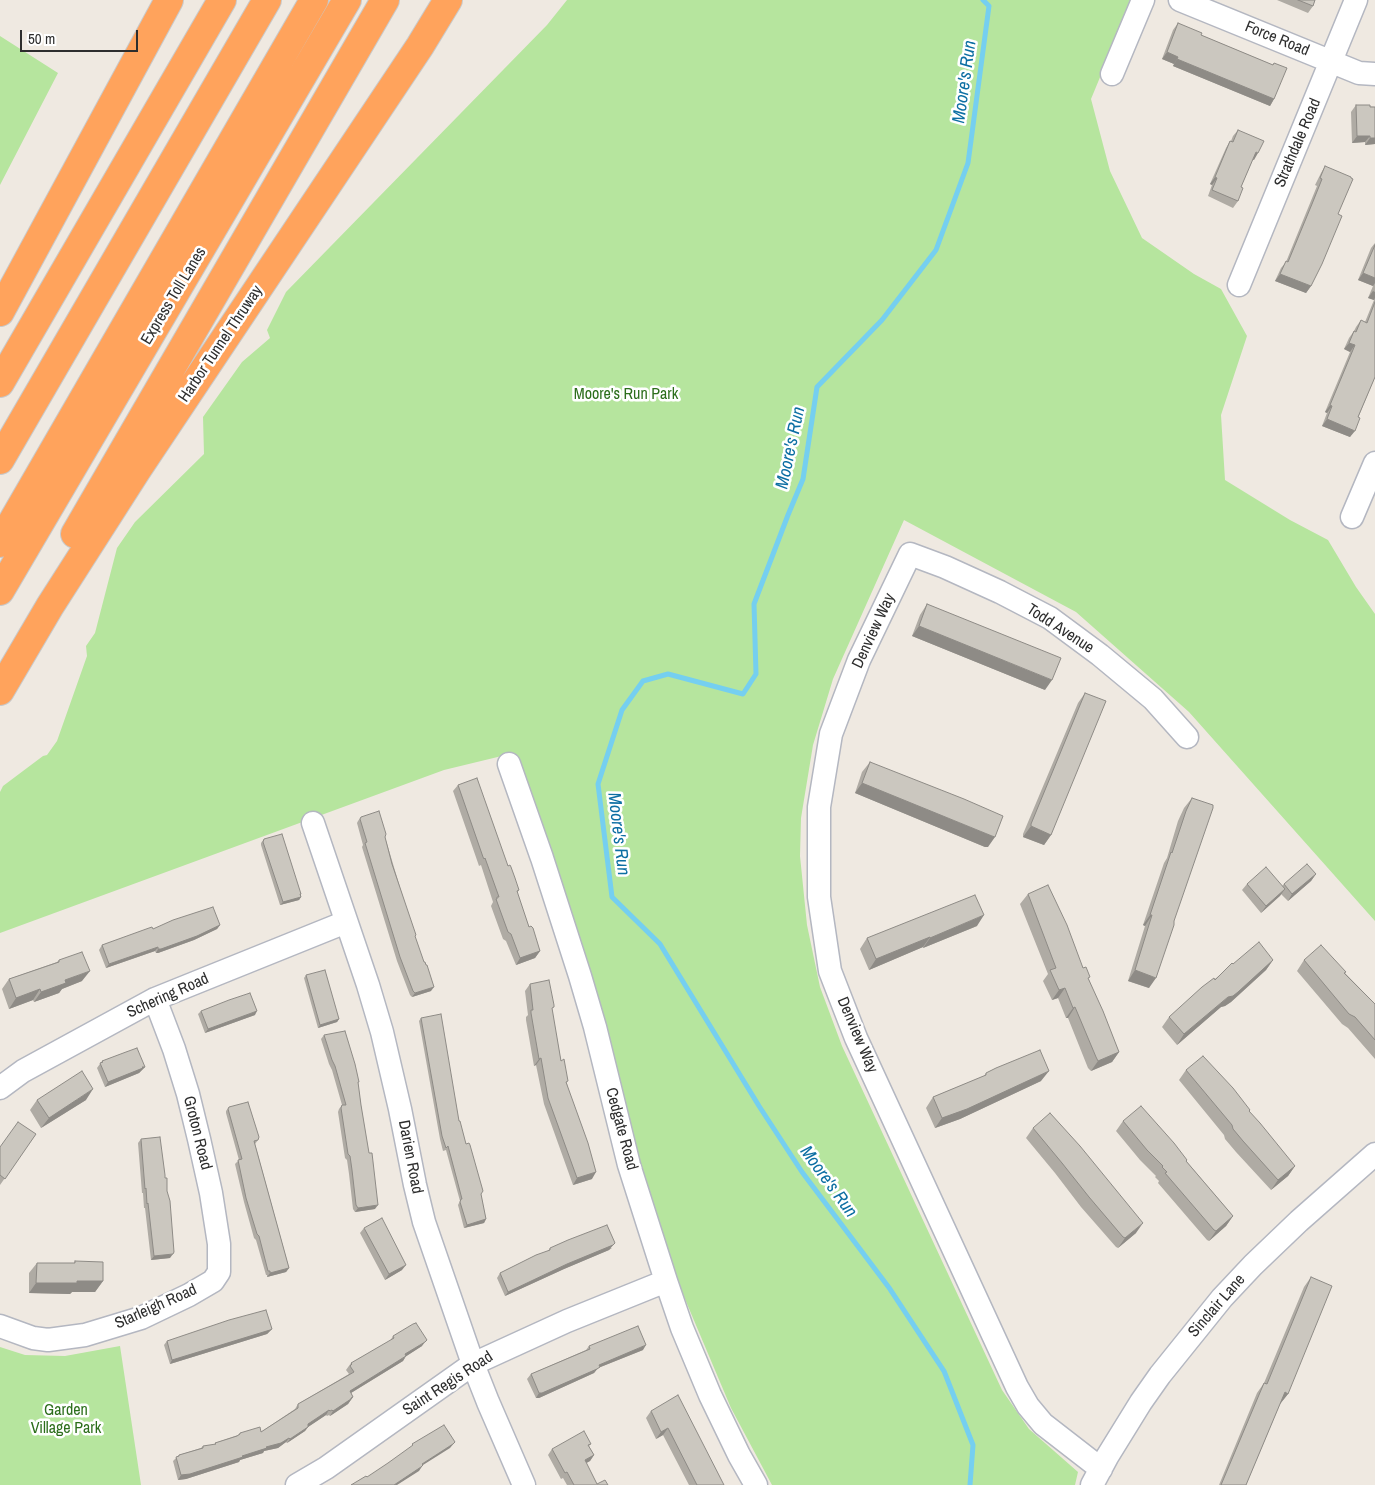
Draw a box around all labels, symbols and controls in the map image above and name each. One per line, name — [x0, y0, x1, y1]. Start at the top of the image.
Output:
street label: Force Road — [1242, 17, 1312, 61]
scale bar — [22, 20, 140, 52]
text: 50 m — [28, 28, 55, 49]
water label: Moore's Run — [949, 39, 981, 125]
street label: Strathdale Road — [1271, 96, 1325, 190]
street label: Express Toll Lanes — [137, 244, 211, 348]
street label: Harbor Tunnel Thruway — [175, 282, 267, 406]
park label: Moore's Run Park — [574, 385, 678, 405]
water label: Moore's Run — [772, 405, 810, 491]
street label: Denview Way — [848, 590, 900, 672]
street label: Todd Avenue — [1023, 600, 1097, 658]
water label: Moore's Run — [602, 791, 634, 877]
street label: Schering Road — [124, 969, 212, 1023]
street label: Denview Way — [832, 994, 882, 1076]
street label: Cedgate Road — [601, 1086, 641, 1172]
street label: Groton Road — [179, 1094, 215, 1172]
street label: Darien Road — [393, 1119, 427, 1195]
water label: Moore's Run — [795, 1142, 861, 1222]
street label: Sinclair Lane — [1184, 1271, 1250, 1341]
street label: Starleigh Road — [112, 1280, 200, 1334]
street label: Saint Regis Road — [399, 1348, 497, 1420]
park label: Garden Village Park — [31, 1401, 101, 1439]

